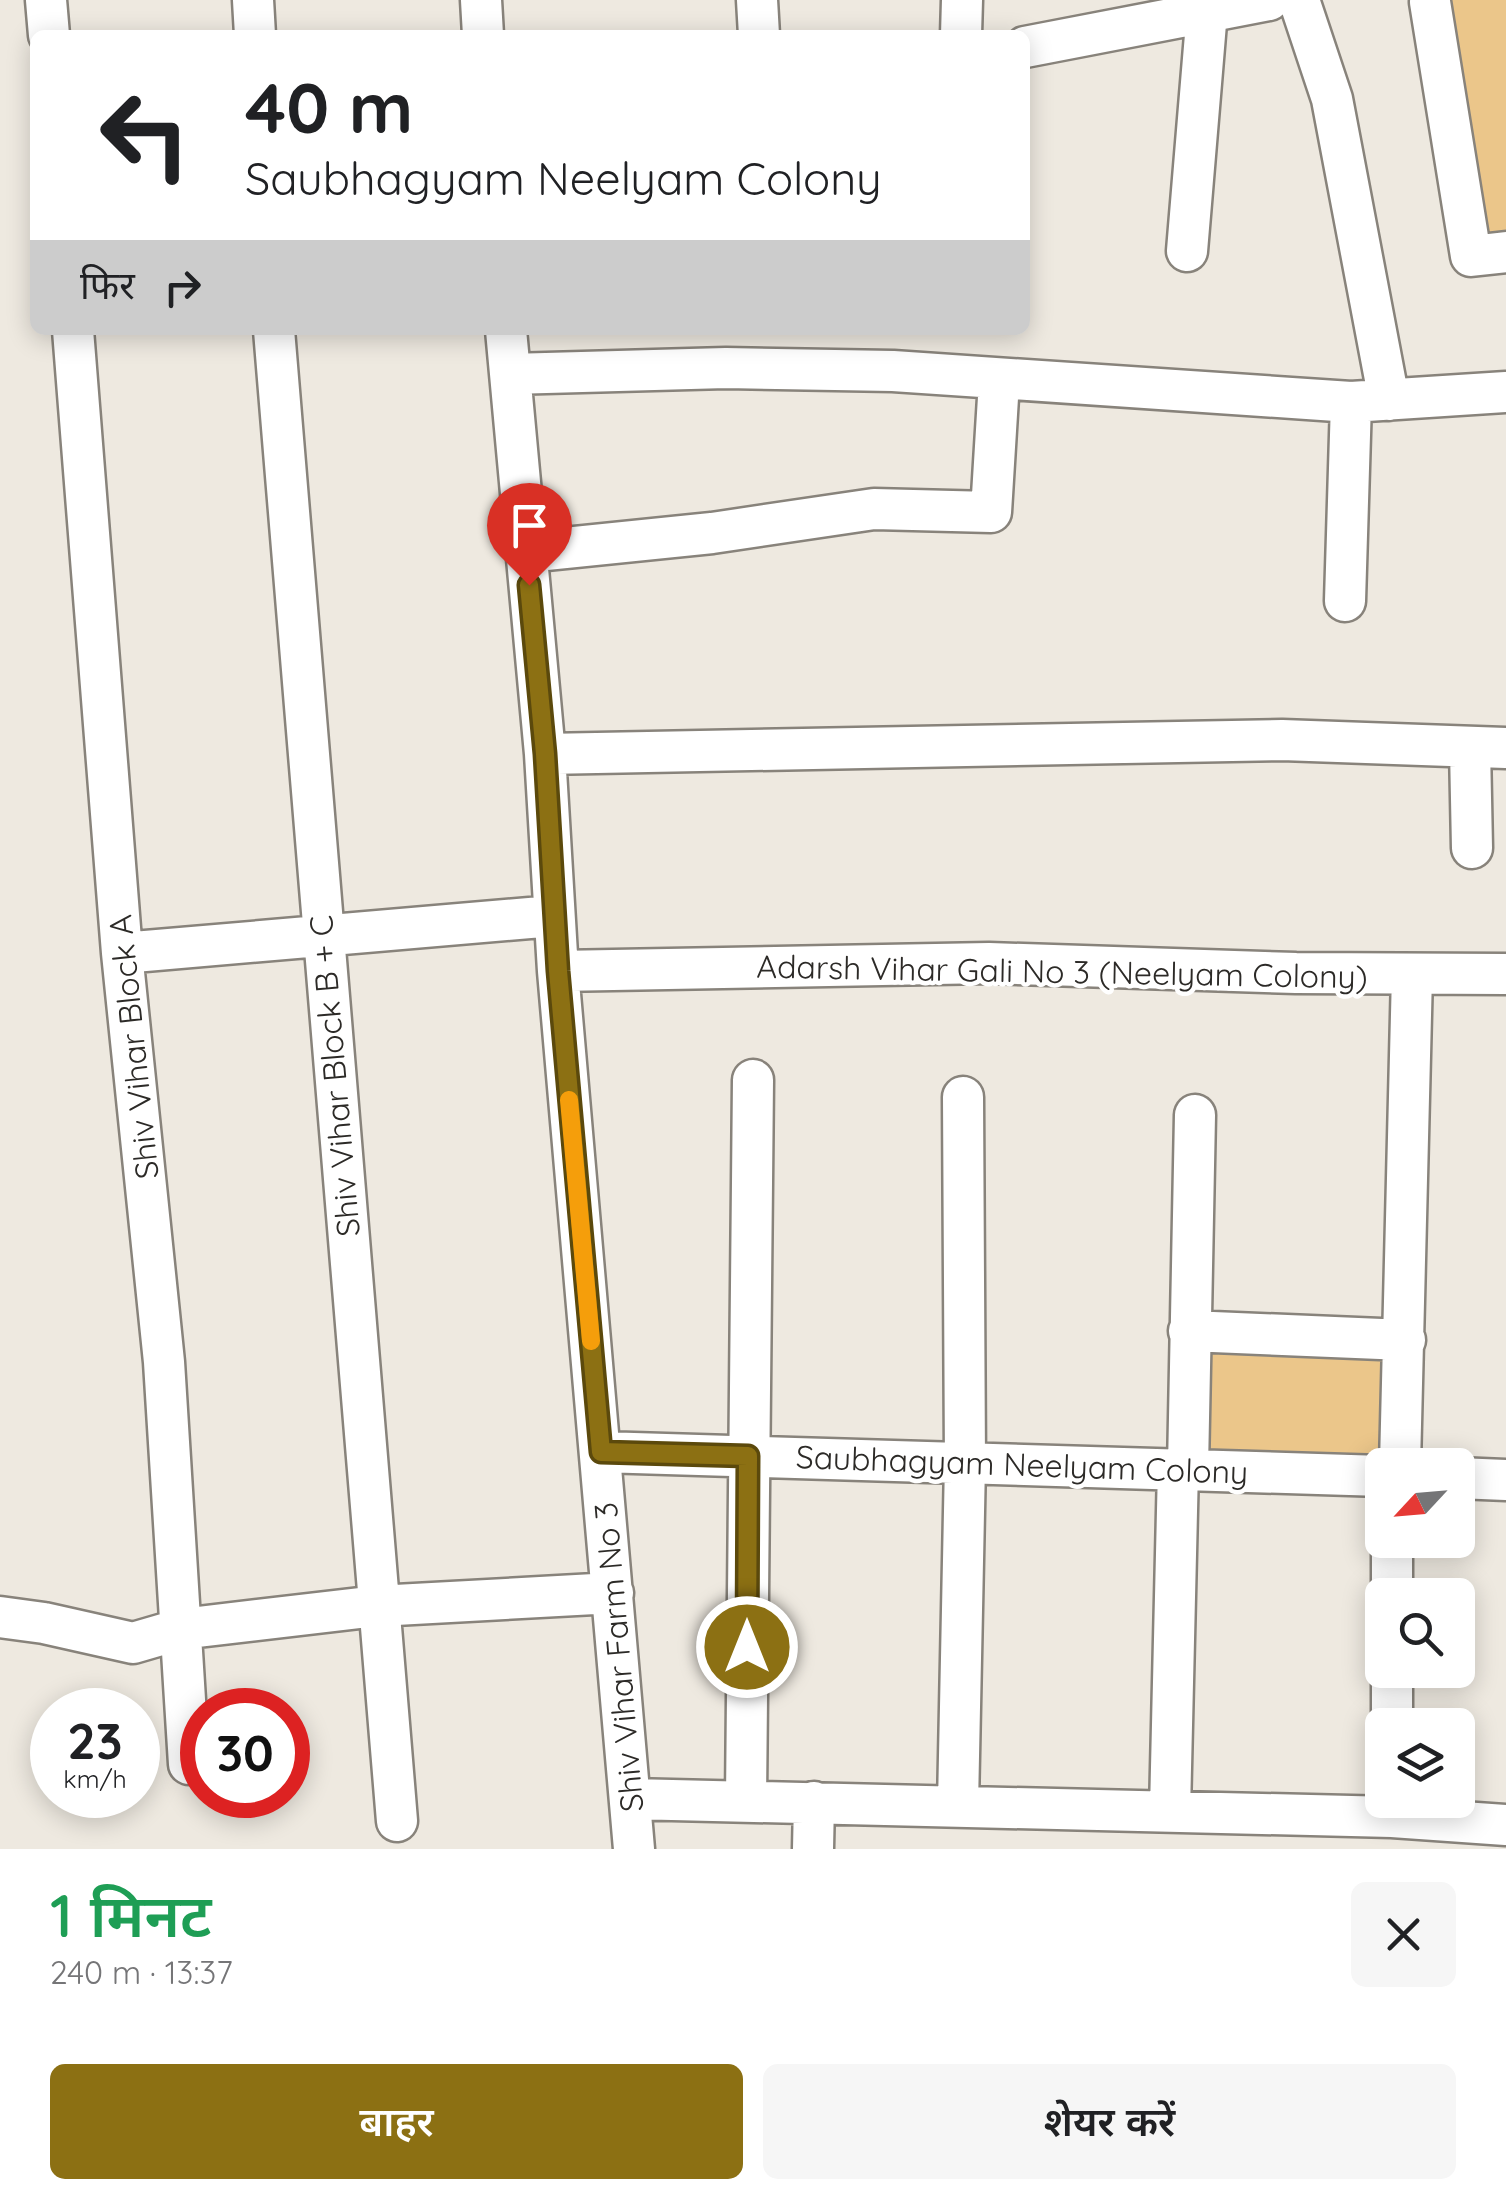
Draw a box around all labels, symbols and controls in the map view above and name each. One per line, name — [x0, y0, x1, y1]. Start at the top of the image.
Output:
text: 40 m — [245, 63, 413, 151]
icon: left — [80, 70, 210, 200]
text: Saubhagyam Neelyam Colony — [245, 150, 881, 206]
icon: right — [155, 260, 210, 315]
text: फिर — [80, 261, 135, 309]
pin — [487, 483, 572, 586]
icon: arrive — [502, 498, 557, 553]
street label: Shiv Vihar Block A — [99, 913, 167, 1181]
street label: Shiv Vihar Block B + C — [300, 914, 368, 1238]
street label: Adarsh Vihar Gali No 3 (Neelyam Colony) — [756, 946, 1368, 996]
street label: Saubhagyam Neelyam Colony — [795, 1436, 1249, 1492]
north arrow — [1365, 1448, 1475, 1558]
map controls — [1365, 1448, 1475, 1818]
street label: Shiv Vihar Farm No 3 — [585, 1501, 651, 1813]
button: search — [1365, 1578, 1475, 1688]
position arrow — [695, 1595, 799, 1699]
speed limit sign: 30 — [180, 1688, 310, 1818]
button: layers — [1365, 1708, 1475, 1818]
text: 23 — [67, 1709, 123, 1772]
text: km/h — [63, 1763, 127, 1794]
text: 1 मिनट — [50, 1877, 211, 1952]
button: close — [1351, 1882, 1456, 1987]
text: 240 m · 13:37 — [50, 1952, 233, 1992]
button: बाहर — [50, 2064, 743, 2179]
button: शेयर करें — [763, 2064, 1456, 2179]

